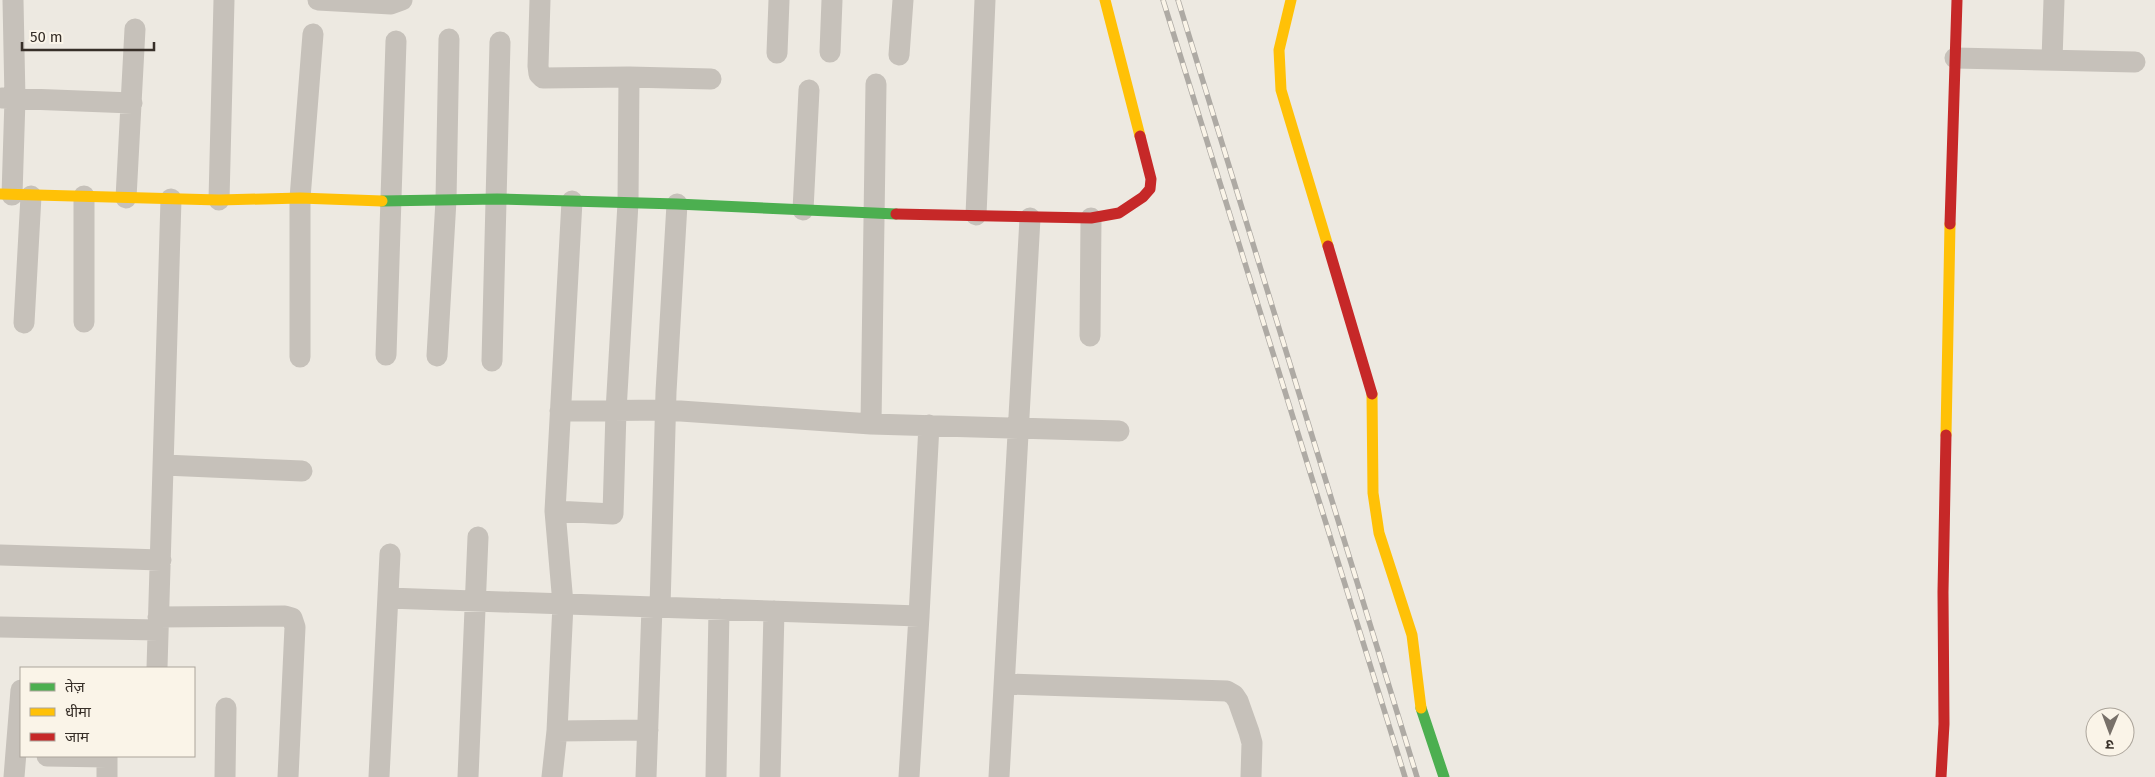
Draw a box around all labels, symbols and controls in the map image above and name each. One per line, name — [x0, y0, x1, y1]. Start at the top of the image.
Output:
scale bar — [22, 20, 155, 52]
text: 50 m — [30, 28, 63, 46]
legend — [20, 667, 195, 757]
text: तेज़ — [65, 678, 86, 696]
text: धीमा — [65, 703, 92, 721]
north arrow — [2085, 707, 2135, 757]
text: जाम — [65, 728, 90, 746]
text: उ — [2105, 736, 2114, 753]

